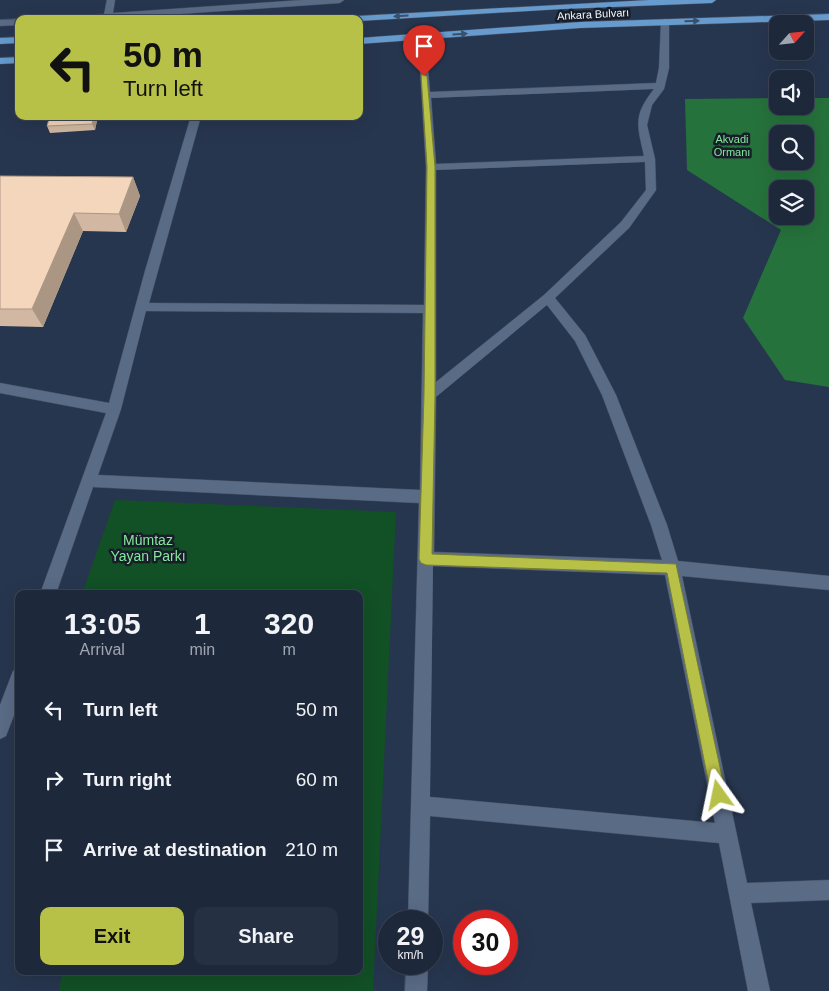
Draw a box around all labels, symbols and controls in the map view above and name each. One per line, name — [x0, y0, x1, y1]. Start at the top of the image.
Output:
street label: Ankara Bulvarı — [557, 6, 629, 22]
one-way arrow — [393, 12, 409, 20]
north arrow — [769, 15, 814, 60]
map controls — [769, 15, 814, 225]
one-way arrow — [684, 17, 700, 25]
pin — [403, 25, 445, 76]
one-way arrow — [452, 30, 468, 38]
icon: arrive — [410, 32, 438, 60]
icon: left — [40, 35, 105, 100]
text: 50 m — [123, 35, 203, 74]
button: sound — [769, 70, 814, 115]
text: Turn left — [123, 76, 203, 101]
button: search — [769, 125, 814, 170]
park label: Akvadi Ormanı — [714, 133, 750, 158]
button: layers — [769, 180, 814, 225]
park label: Mümtaz Yayan Parkı — [110, 532, 186, 564]
text: 13:05 — [64, 607, 141, 640]
text: 1 — [194, 607, 211, 640]
text: 320 — [264, 607, 314, 640]
text: Arrival — [80, 641, 125, 658]
text: min — [189, 641, 215, 658]
text: m — [282, 641, 296, 658]
icon: left — [40, 696, 68, 724]
text: Turn left — [83, 699, 158, 720]
text: 50 m — [296, 699, 338, 720]
icon: right — [40, 766, 68, 794]
position arrow — [692, 768, 744, 820]
text: Turn right — [83, 769, 171, 790]
text: 60 m — [296, 769, 338, 790]
icon: arrive — [40, 836, 68, 864]
text: Arrive at destination — [83, 839, 267, 860]
text: 210 m — [285, 839, 338, 860]
button: Exit — [40, 907, 184, 965]
button: Share — [194, 907, 338, 965]
speed limit sign: 30 — [453, 910, 518, 975]
text: 29 — [397, 922, 424, 950]
text: km/h — [397, 948, 424, 962]

